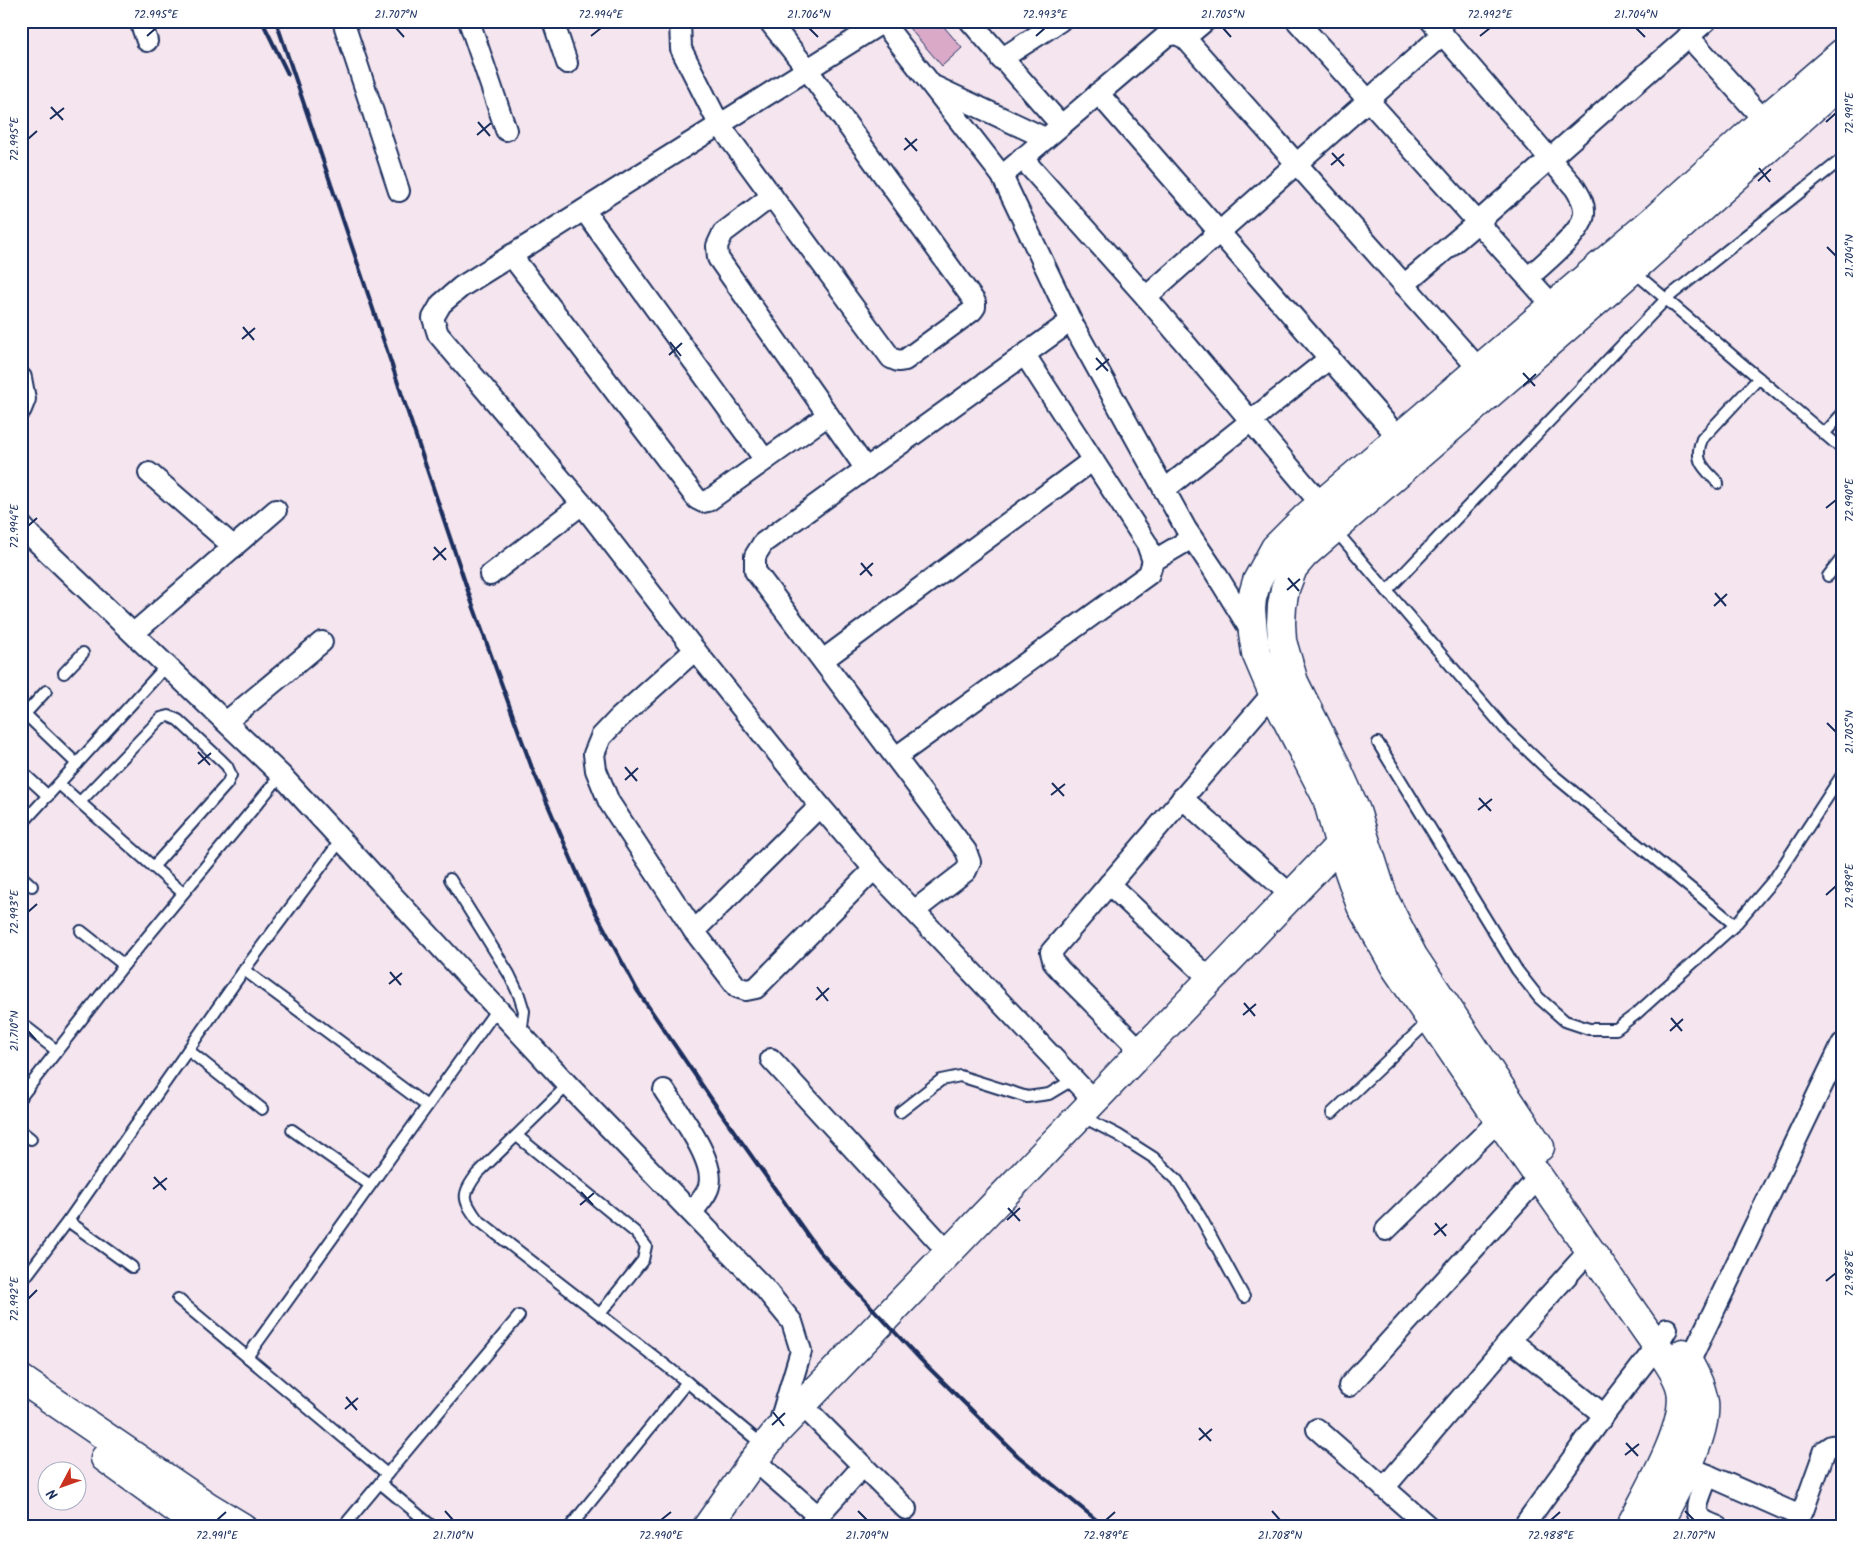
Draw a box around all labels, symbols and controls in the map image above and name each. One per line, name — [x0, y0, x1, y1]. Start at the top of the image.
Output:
text: 72.995°E — [134, 5, 179, 24]
text: 21.707°N — [375, 5, 417, 24]
text: 72.994°E — [579, 5, 624, 24]
text: 21.706°N — [787, 5, 831, 24]
text: 72.993°E — [1022, 5, 1068, 24]
text: 21.705°N — [1201, 5, 1245, 24]
text: 72.992°E — [1467, 5, 1514, 24]
text: 21.704°N — [1614, 5, 1658, 24]
text: 72.991°E — [1840, 91, 1859, 134]
text: 72.995°E — [5, 116, 24, 161]
text: 21.704°N — [1840, 234, 1859, 278]
text: 72.990°E — [1840, 477, 1859, 522]
text: 72.994°E — [5, 503, 24, 548]
text: 21.705°N — [1840, 710, 1859, 754]
text: 72.989°E — [1840, 862, 1859, 909]
text: 72.993°E — [5, 889, 24, 935]
text: 21.710°N — [5, 1010, 24, 1052]
text: 72.988°E — [1840, 1249, 1859, 1296]
text: 72.992°E — [5, 1275, 24, 1322]
north arrow — [38, 1460, 88, 1510]
text: N — [42, 1483, 64, 1504]
text: 72.991°E — [196, 1526, 239, 1545]
text: 21.710°N — [432, 1526, 474, 1545]
text: 72.990°E — [639, 1526, 684, 1545]
text: 21.709°N — [845, 1526, 889, 1545]
text: 72.989°E — [1083, 1526, 1130, 1545]
text: 21.708°N — [1258, 1526, 1302, 1545]
text: 72.988°E — [1528, 1526, 1575, 1545]
text: 21.707°N — [1673, 1526, 1715, 1545]

